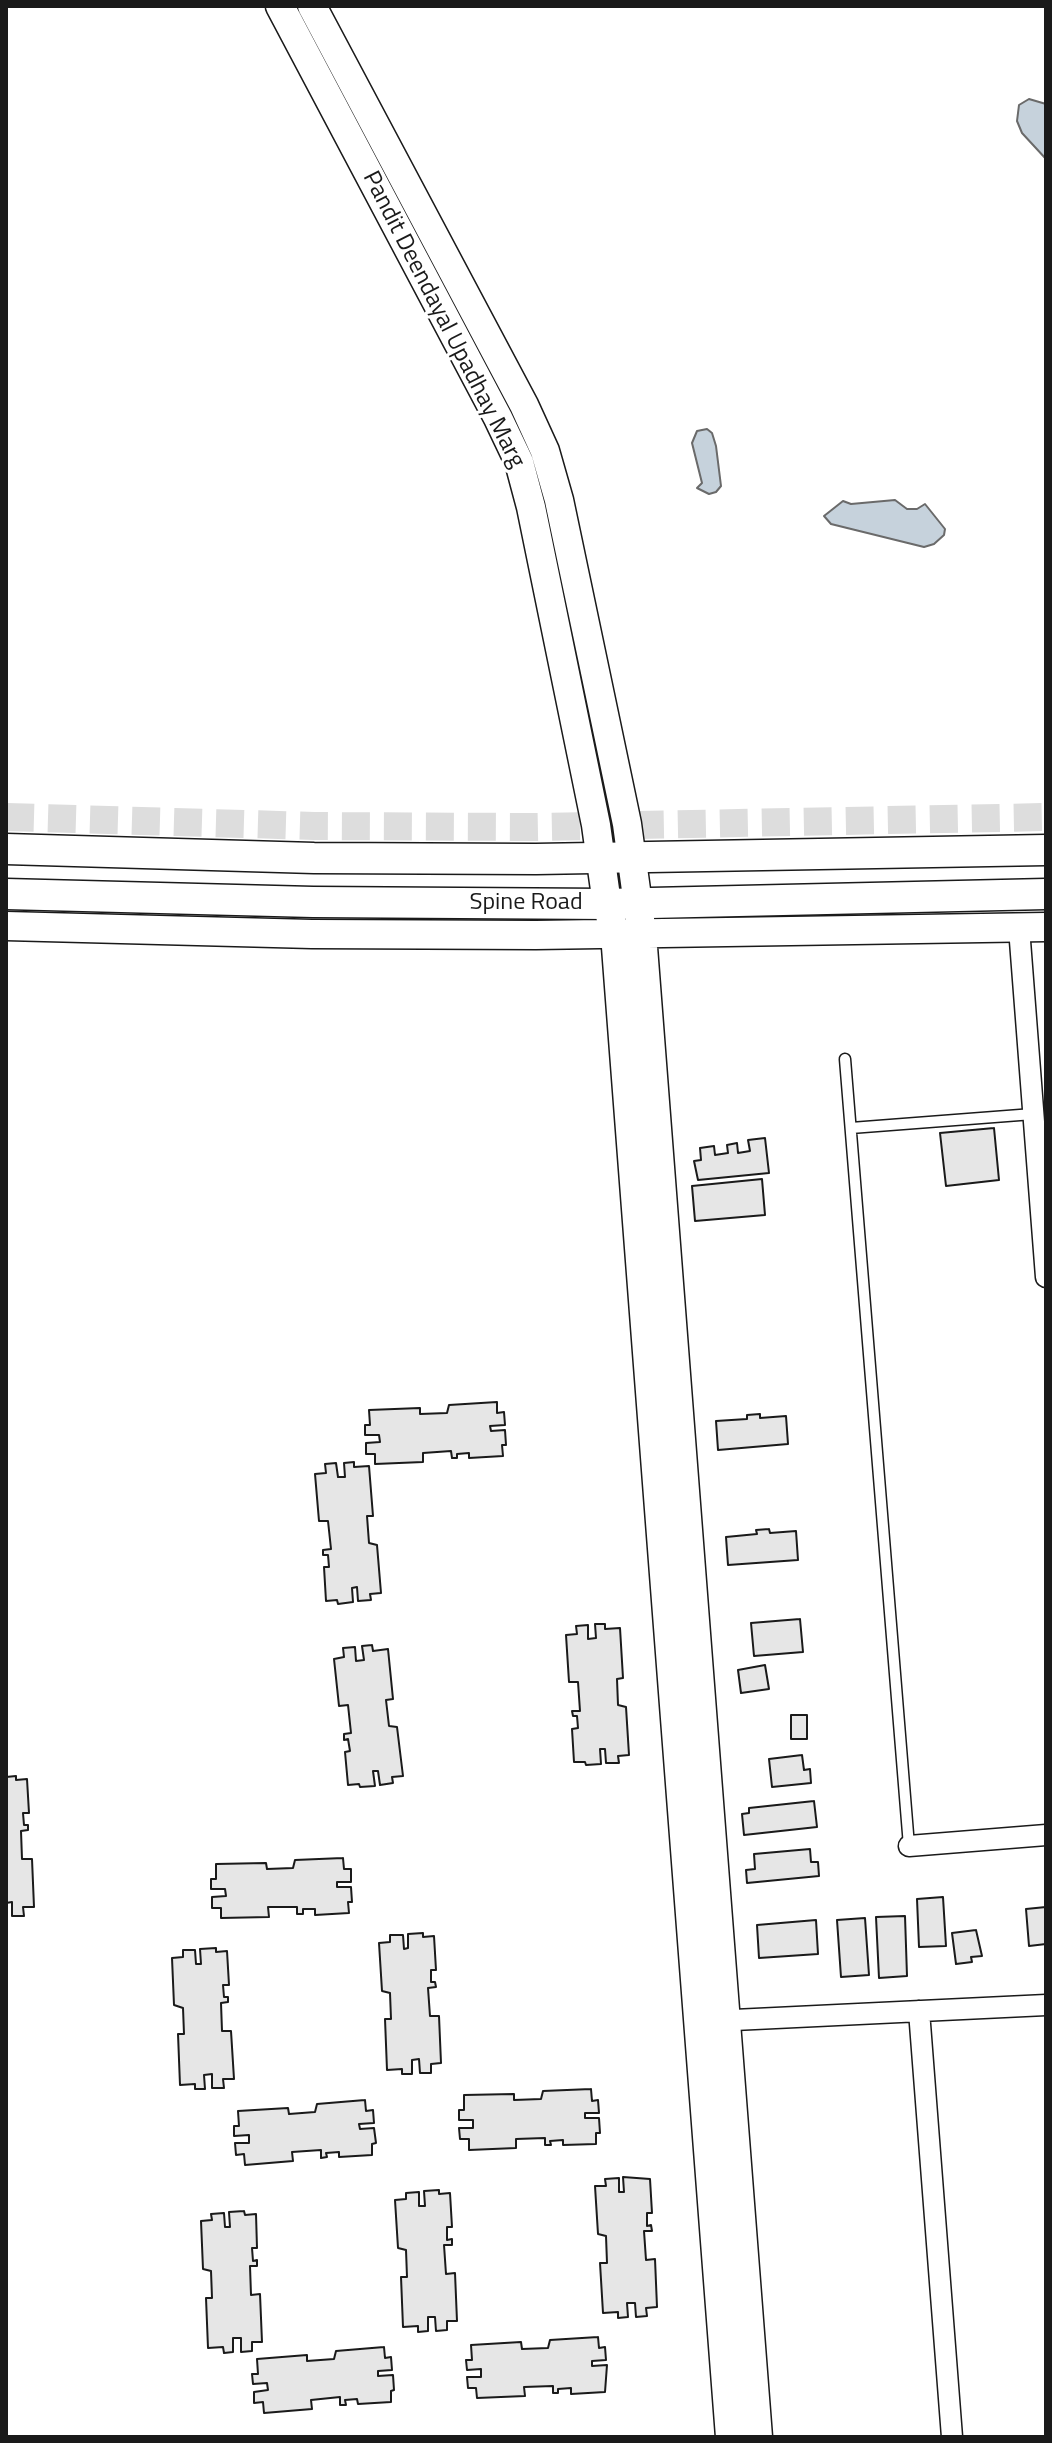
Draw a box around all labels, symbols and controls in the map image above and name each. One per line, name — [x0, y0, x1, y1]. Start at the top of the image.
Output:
street label: Pandit Deendayal Upadhay Marg — [355, 167, 531, 473]
street label: Spine Road — [469, 889, 583, 917]

